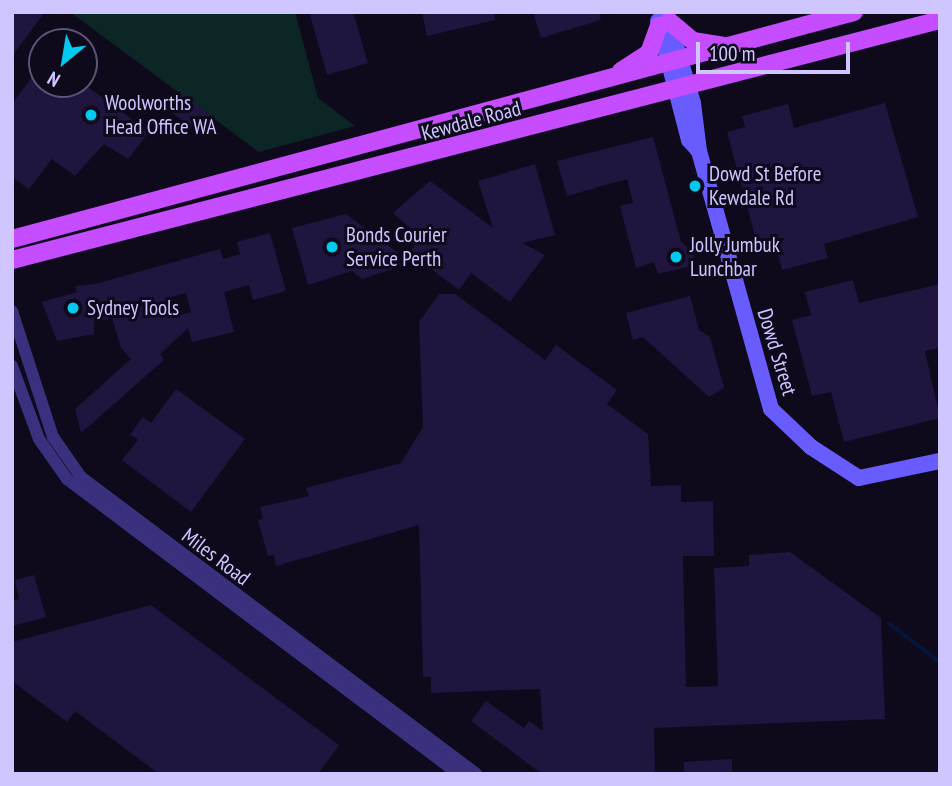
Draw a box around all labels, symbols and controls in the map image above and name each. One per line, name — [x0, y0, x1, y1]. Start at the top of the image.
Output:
north arrow — [28, 28, 98, 98]
scale bar — [700, 28, 854, 72]
text: 100 m — [709, 40, 755, 67]
text: N — [43, 66, 64, 92]
place label: Woolworths Head Office WA — [105, 90, 217, 140]
street label: Kewdale Road — [419, 96, 523, 146]
marker: Woolworths Head Office WA — [83, 107, 99, 123]
place label: Dowd St Before Kewdale Rd — [709, 161, 821, 211]
marker: Dowd St Before Kewdale Rd — [687, 178, 703, 194]
place label: Bonds Courier Service Perth — [346, 222, 447, 272]
place label: Jolly Jumbuk Lunchbar — [690, 232, 780, 282]
marker: Bonds Courier Service Perth — [324, 239, 340, 255]
marker: Jolly Jumbuk Lunchbar — [668, 249, 684, 265]
place label: Sydney Tools — [87, 295, 180, 321]
marker: Sydney Tools — [65, 300, 81, 316]
street label: Dowd Street — [752, 306, 802, 398]
street label: Miles Road — [177, 523, 255, 591]

